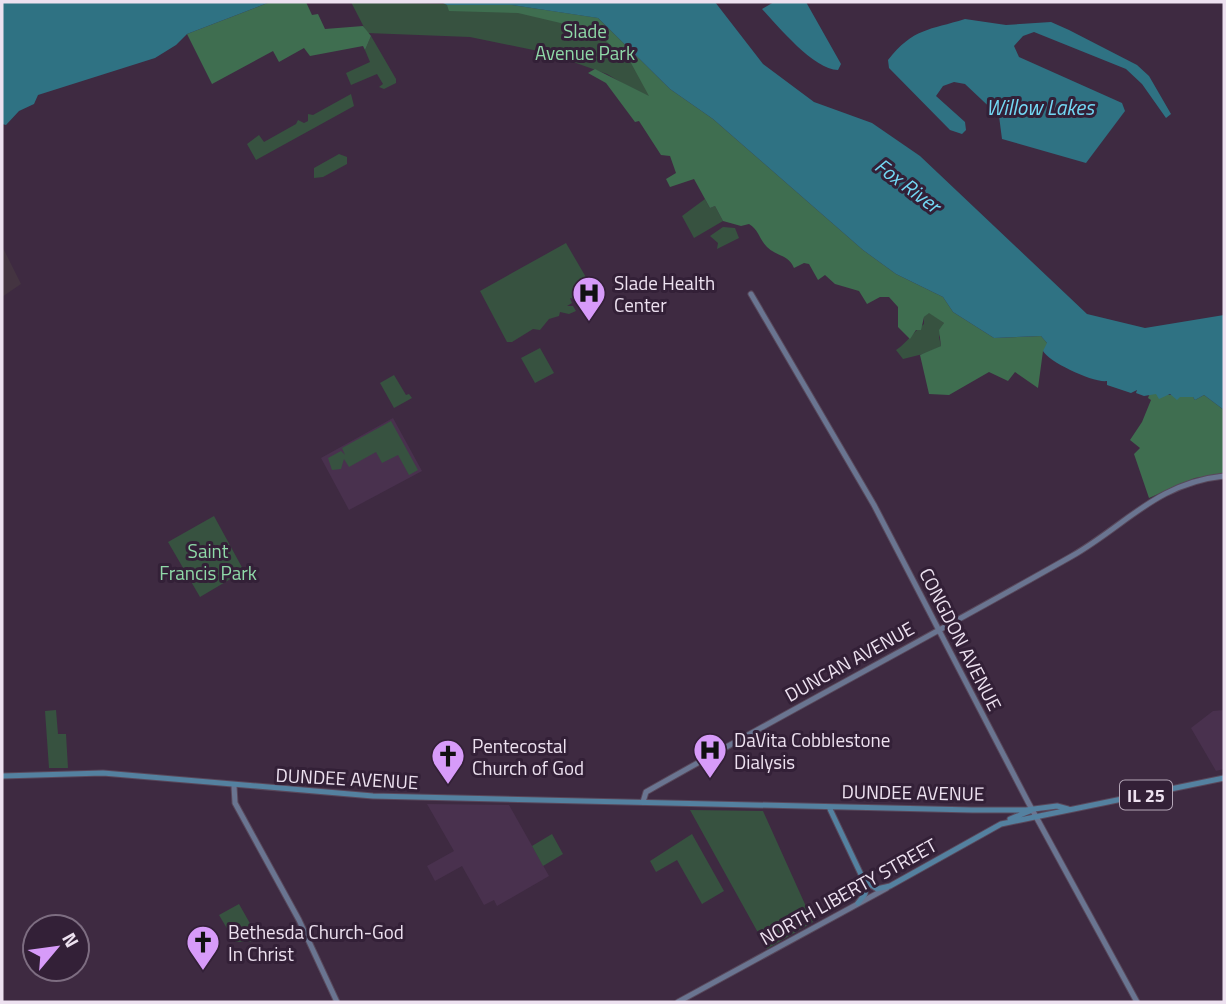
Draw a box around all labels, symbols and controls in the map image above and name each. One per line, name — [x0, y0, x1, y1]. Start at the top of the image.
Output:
park label: Slade Avenue Park — [535, 16, 635, 67]
water label: Willow Lakes — [986, 91, 1096, 123]
water label: Fox River — [868, 150, 950, 222]
place label: Slade Health Center — [614, 268, 715, 319]
hospital icon: Slade Health Center — [570, 274, 608, 323]
park label: Saint Francis Park — [159, 536, 257, 587]
street label: CONGDON AVENUE — [912, 562, 1010, 716]
street label: DUNCAN AVENUE — [779, 613, 919, 709]
place label: DaVita Cobblestone Dialysis — [734, 725, 890, 776]
place label: Pentecostal Church of God — [472, 731, 584, 782]
hospital icon: DaVita Cobblestone Dialysis — [691, 731, 729, 780]
church icon: Pentecostal Church of God — [429, 737, 467, 786]
street label: DUNDEE AVENUE — [275, 760, 419, 796]
street label: DUNDEE AVENUE — [841, 776, 985, 808]
road number: IL 25 — [1120, 780, 1172, 810]
street label: NORTH LIBERTY STREET — [754, 830, 942, 952]
north arrow — [21, 913, 91, 983]
place label: Bethesda Church-God In Christ — [228, 917, 404, 968]
church icon: Bethesda Church-God In Christ — [184, 923, 222, 972]
text: N — [55, 927, 87, 952]

